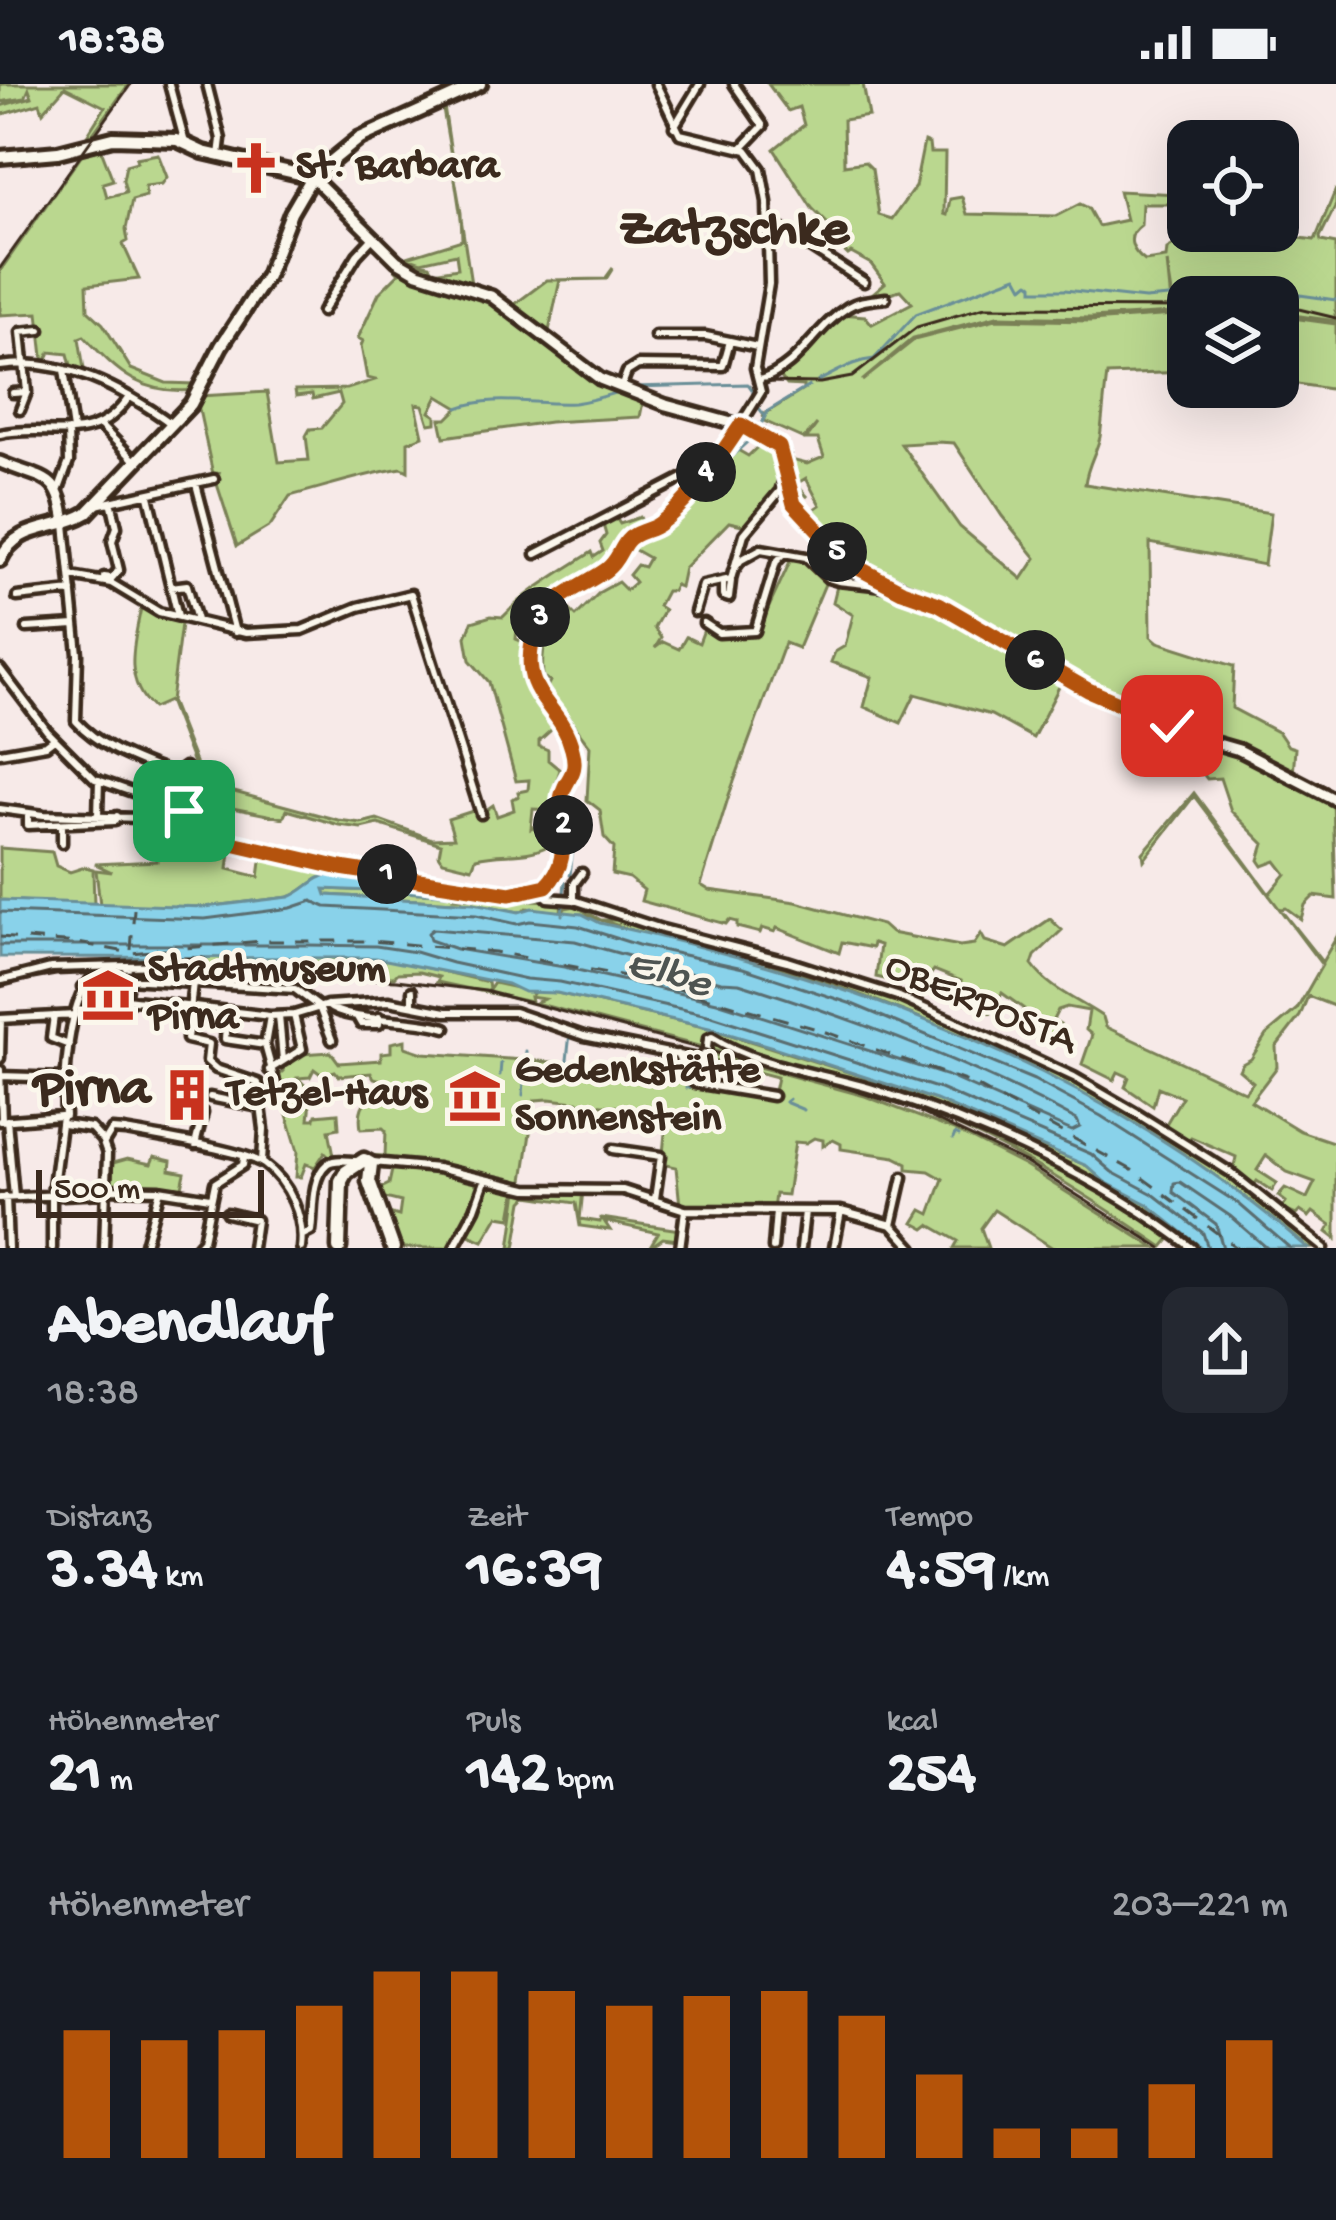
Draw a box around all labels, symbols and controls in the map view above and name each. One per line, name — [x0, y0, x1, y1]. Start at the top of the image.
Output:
text: 18:38 — [60, 16, 165, 69]
map controls — [1167, 120, 1299, 408]
button: locate — [1167, 120, 1299, 252]
church icon: St. Barbara — [227, 139, 285, 197]
place label: St. Barbara — [296, 144, 502, 193]
district label: Zatzschke — [619, 200, 851, 264]
button: layers — [1167, 276, 1299, 408]
pin: 4 — [676, 442, 736, 502]
text: 4 — [698, 453, 714, 491]
pin: 5 — [807, 522, 867, 582]
text: 5 — [828, 533, 846, 571]
pin: 3 — [510, 587, 570, 647]
text: 3 — [531, 598, 549, 636]
pin: 6 — [1005, 630, 1065, 690]
text: 6 — [1027, 641, 1043, 679]
pin — [1121, 675, 1223, 777]
icon: check — [1139, 693, 1205, 759]
pin — [133, 760, 235, 862]
icon: arrive — [151, 778, 217, 844]
pin: 2 — [533, 795, 593, 855]
text: 2 — [555, 806, 571, 844]
pin: 1 — [357, 844, 417, 904]
text: 1 — [380, 855, 394, 893]
water label: Elbe — [620, 939, 718, 1014]
street label: OBERPOSTA — [877, 944, 1085, 1069]
place label: Stadtmuseum Pirna — [146, 947, 386, 1044]
museum icon: Stadtmuseum Pirna — [79, 966, 137, 1024]
place label: Gedenkstätte Sonnenstein — [515, 1048, 761, 1145]
district label: Pirna — [31, 1060, 153, 1124]
building icon: Tetzel-Haus — [158, 1066, 216, 1124]
museum icon: Gedenkstätte Sonnenstein — [446, 1067, 504, 1125]
place label: Tetzel-Haus — [224, 1071, 430, 1120]
scale bar — [36, 1164, 264, 1217]
text: 500 m — [54, 1172, 140, 1210]
button: share — [1162, 1287, 1288, 1413]
text: Abendlauf — [48, 1288, 328, 1366]
text: 18:38 — [48, 1372, 139, 1418]
text: Distanz — [48, 1500, 151, 1538]
text: Zeit — [467, 1500, 526, 1538]
text: Tempo — [887, 1500, 973, 1538]
text: 3.34 — [48, 1538, 158, 1608]
text: 16:39 — [467, 1538, 602, 1608]
text: 4:59 — [887, 1538, 996, 1608]
text: km — [158, 1559, 203, 1597]
text: /km — [996, 1559, 1049, 1597]
text: Höhenmeter — [48, 1704, 217, 1742]
text: Puls — [467, 1704, 520, 1742]
text: kcal — [887, 1704, 938, 1742]
text: 21 — [48, 1742, 102, 1812]
text: 142 — [467, 1742, 549, 1812]
text: 254 — [887, 1742, 976, 1812]
text: m — [102, 1763, 133, 1801]
text: bpm — [549, 1763, 614, 1801]
text: Höhenmeter — [48, 1884, 248, 1930]
text: 203–221 m — [1112, 1884, 1288, 1930]

